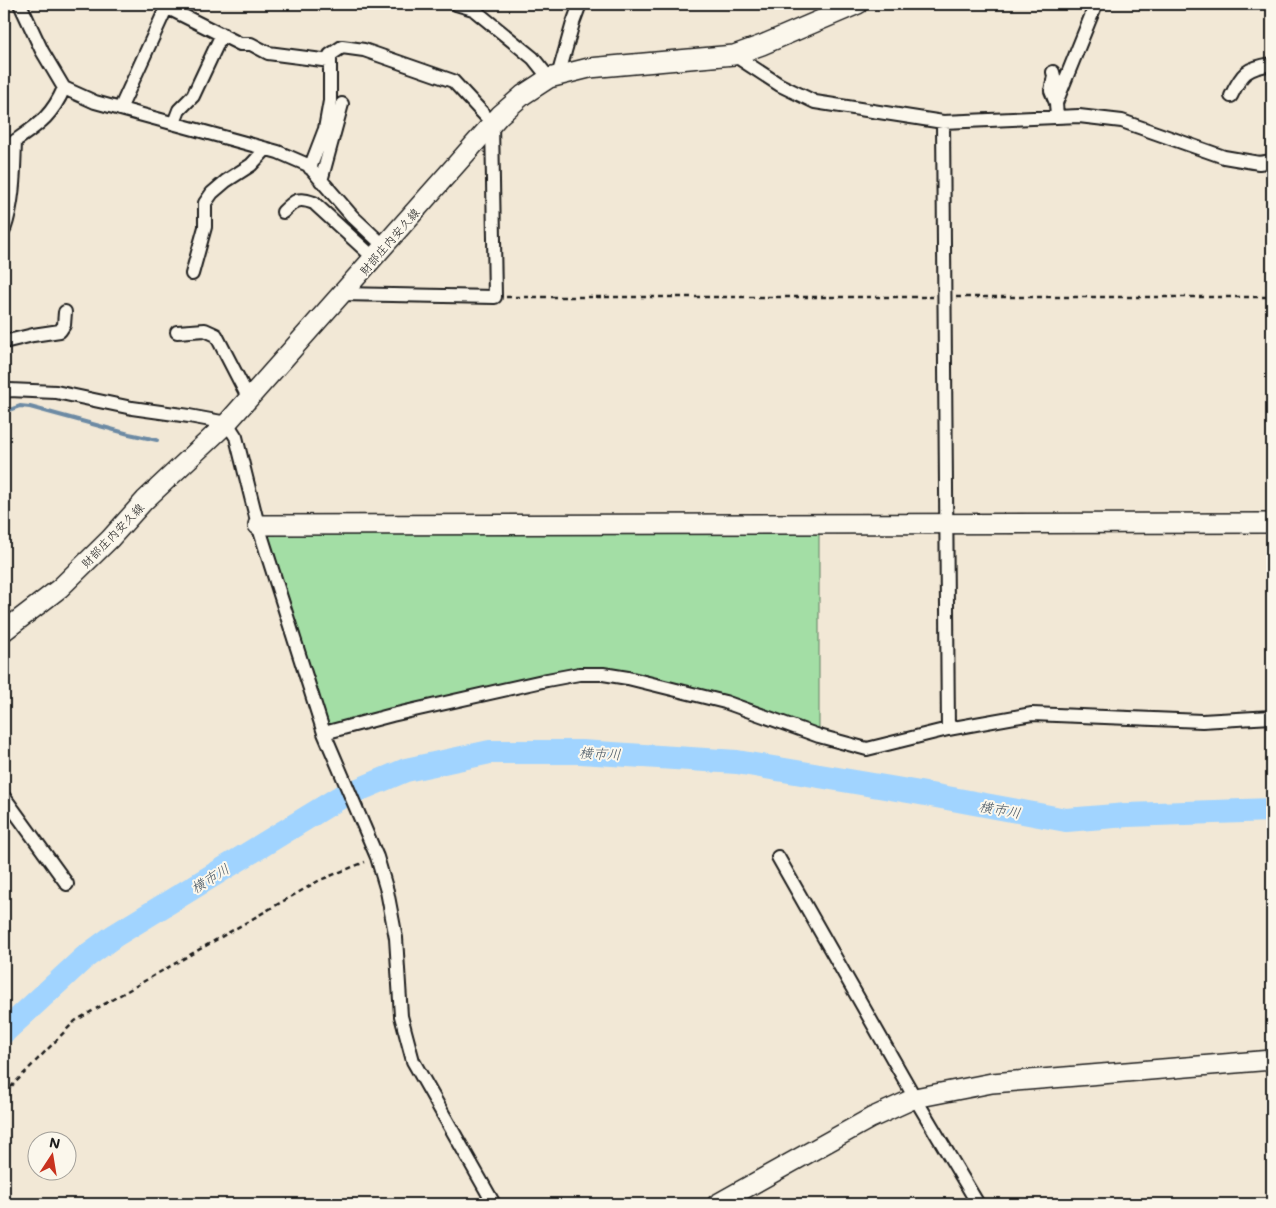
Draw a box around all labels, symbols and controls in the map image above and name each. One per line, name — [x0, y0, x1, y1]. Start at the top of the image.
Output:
street label: 財部庄内安久線 — [355, 204, 423, 278]
street label: 財部庄内安久線 — [77, 499, 147, 571]
water label: 横市川 — [579, 742, 621, 764]
water label: 横市川 — [978, 796, 1022, 822]
water label: 横市川 — [187, 859, 233, 897]
north arrow — [28, 1130, 78, 1180]
text: N — [48, 1132, 62, 1153]

